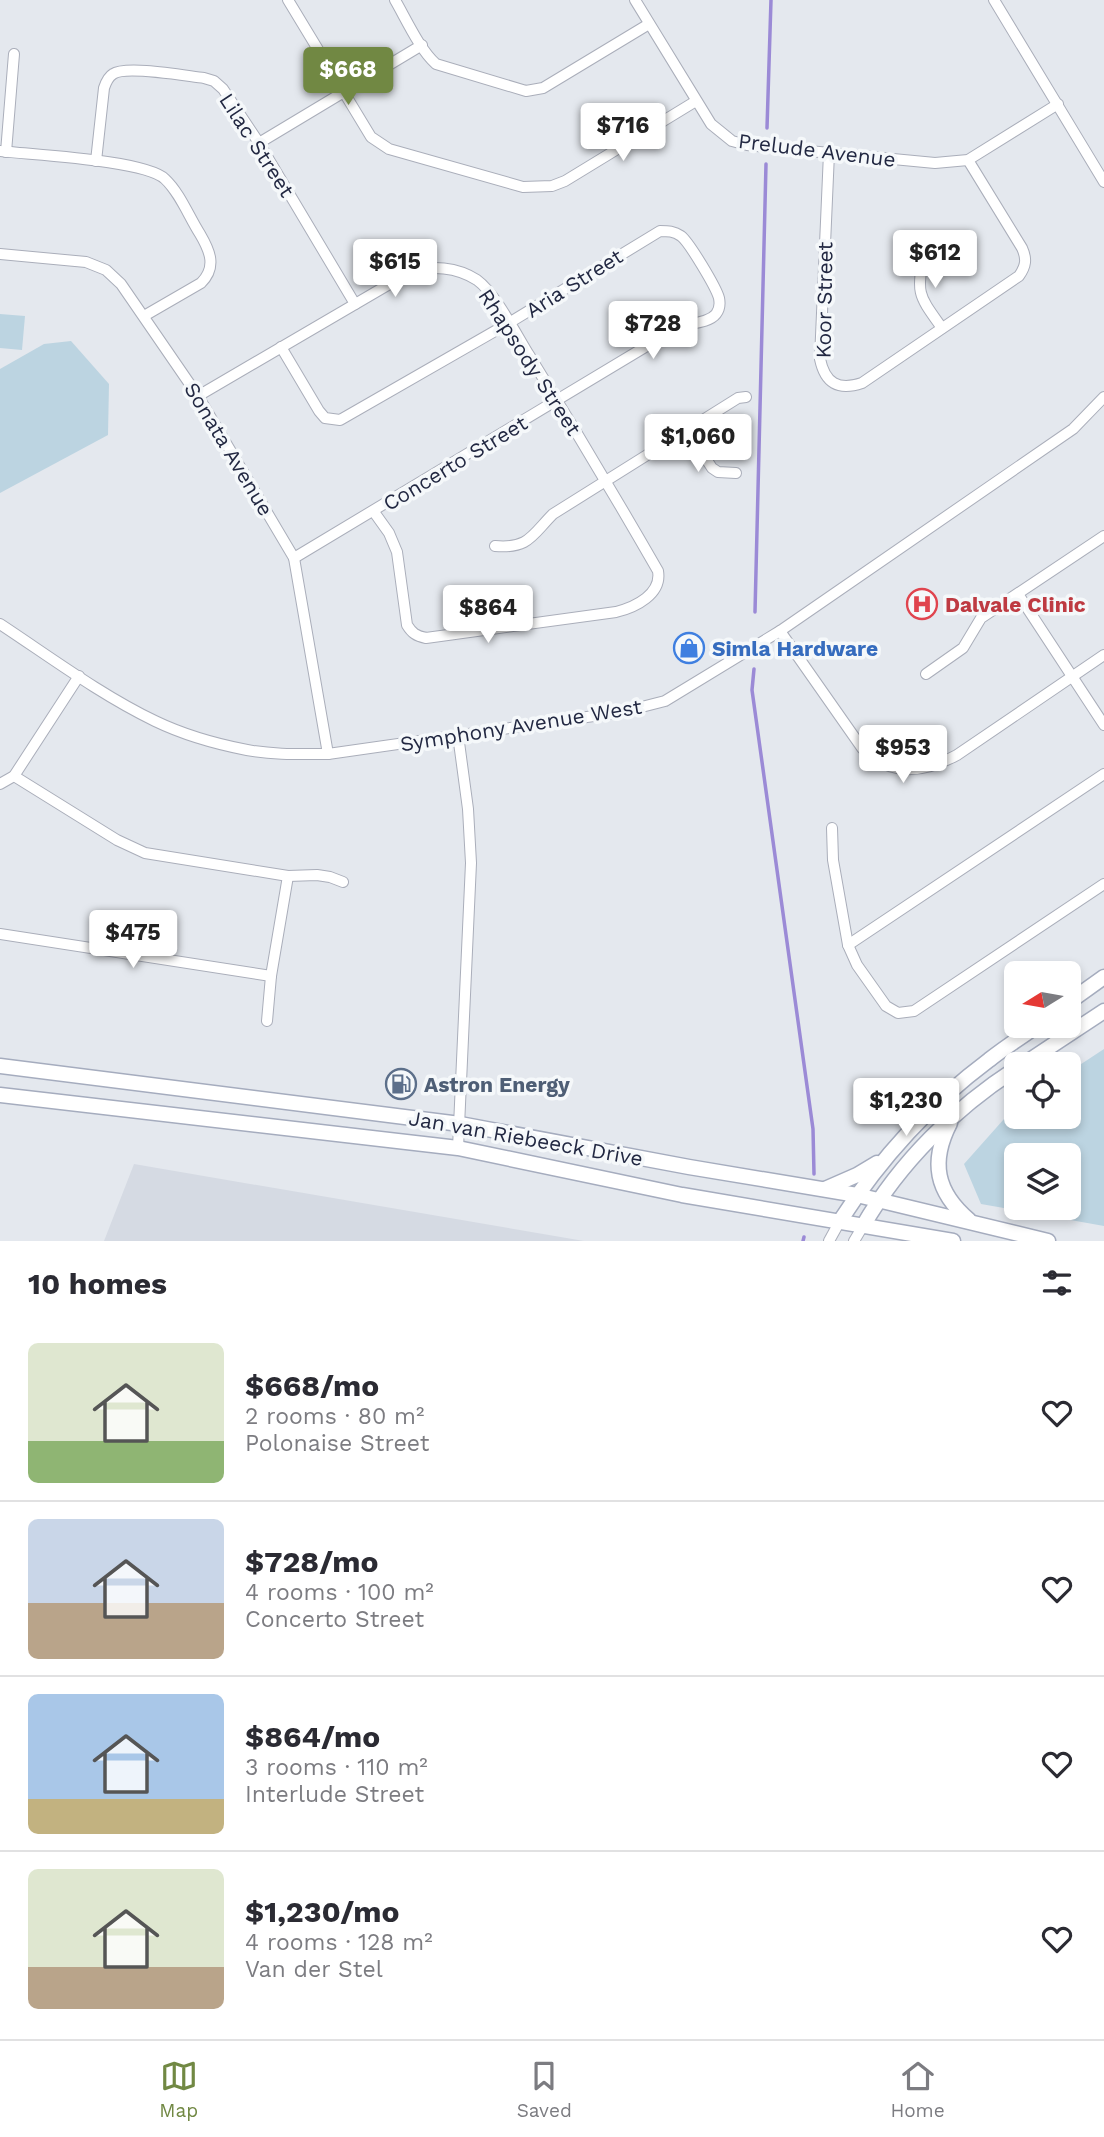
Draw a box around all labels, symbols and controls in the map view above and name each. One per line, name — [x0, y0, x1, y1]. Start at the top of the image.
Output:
pin: $668 — [307, 48, 389, 107]
text: $668 — [319, 56, 377, 83]
street label: Lilac Street — [214, 88, 300, 202]
pin: $716 — [582, 104, 664, 163]
text: $716 — [597, 112, 649, 139]
street label: Prelude Avenue — [737, 128, 897, 172]
pin: $612 — [894, 230, 976, 290]
text: $612 — [909, 239, 961, 266]
pin: $615 — [354, 240, 436, 299]
street label: Koor Street — [810, 241, 838, 358]
street label: Aria Street — [521, 243, 627, 323]
text: $615 — [369, 248, 421, 275]
street label: Rhapsody Street — [473, 284, 587, 440]
pin: $728 — [612, 302, 694, 361]
text: $728 — [625, 310, 681, 337]
street label: Sonata Avenue — [179, 378, 279, 520]
street label: Concerto Street — [378, 410, 532, 516]
pin: $1,060 — [641, 414, 755, 474]
text: $1,060 — [661, 423, 735, 450]
pin: $864 — [447, 586, 529, 645]
hospital icon: Dalvale Clinic — [905, 587, 939, 621]
place label: Dalvale Clinic — [945, 592, 1086, 617]
text: $864 — [459, 594, 517, 621]
shop icon: Simla Hardware — [672, 631, 706, 665]
place label: Simla Hardware — [712, 636, 878, 661]
street label: Symphony Avenue West — [398, 694, 644, 756]
pin: $953 — [862, 726, 944, 785]
text: $953 — [875, 734, 931, 761]
pin: $475 — [92, 911, 174, 970]
text: $475 — [105, 919, 161, 946]
north arrow — [1004, 961, 1082, 1038]
map controls — [1004, 961, 1081, 1220]
button: locate — [1004, 1052, 1081, 1129]
fuel station icon: Astron Energy — [384, 1067, 418, 1101]
place label: Astron Energy — [424, 1072, 570, 1097]
pin: $1,230 — [849, 1078, 963, 1138]
text: $1,230 — [869, 1087, 943, 1114]
street label: Jan van Riebeeck Drive — [407, 1105, 645, 1171]
button: layers — [1004, 1143, 1081, 1220]
icon: filters — [1038, 1264, 1076, 1302]
text: 10 homes — [28, 1266, 167, 1301]
text: $668/mo — [245, 1368, 379, 1403]
icon: home — [84, 1371, 168, 1455]
icon: heart — [1038, 1394, 1076, 1432]
text: 2 rooms · 80 m² — [245, 1403, 424, 1430]
text: Polonaise Street — [245, 1430, 429, 1457]
text: $728/mo — [245, 1544, 378, 1579]
icon: home — [84, 1547, 168, 1631]
icon: heart — [1038, 1570, 1076, 1608]
text: 4 rooms · 100 m² — [245, 1579, 434, 1606]
text: Concerto Street — [245, 1606, 424, 1633]
text: $864/mo — [245, 1719, 380, 1754]
icon: home — [84, 1722, 168, 1806]
icon: heart — [1038, 1745, 1076, 1783]
text: 3 rooms · 110 m² — [245, 1754, 428, 1781]
text: Interlude Street — [245, 1781, 424, 1808]
text: $1,230/mo — [245, 1894, 399, 1929]
icon: home — [84, 1897, 168, 1981]
icon: heart — [1038, 1920, 1076, 1958]
text: 4 rooms · 128 m² — [245, 1929, 433, 1956]
text: Van der Stel — [245, 1956, 383, 1983]
tab: Map — [159, 2057, 198, 2122]
tab: Saved — [517, 2057, 572, 2122]
tab: Home — [890, 2057, 945, 2122]

